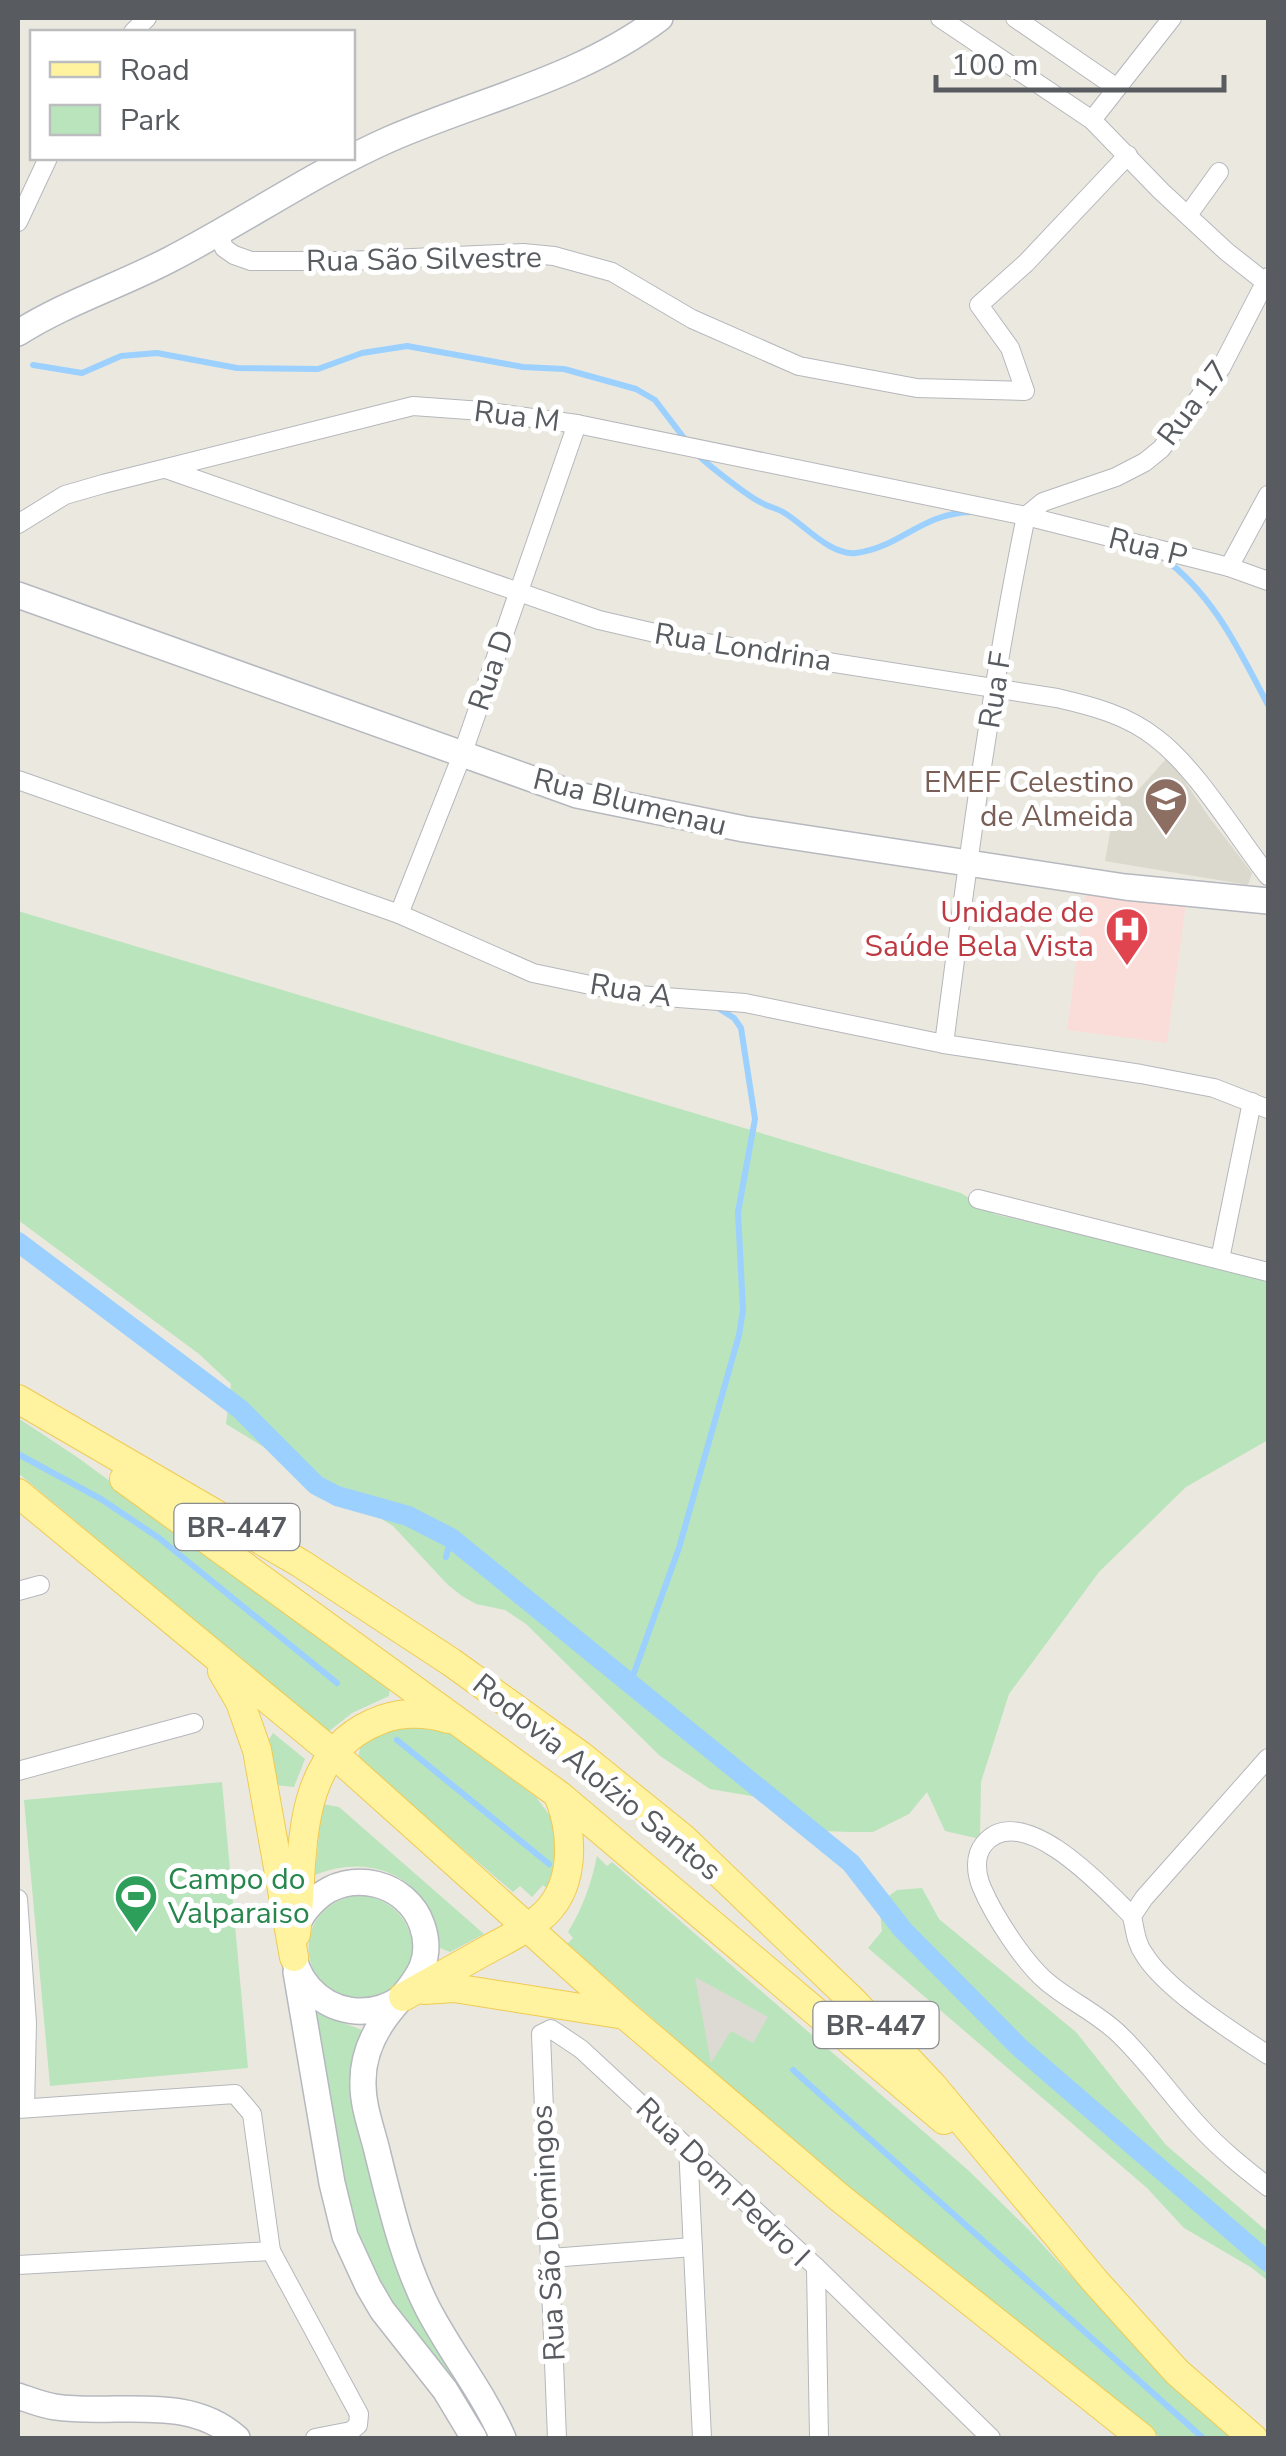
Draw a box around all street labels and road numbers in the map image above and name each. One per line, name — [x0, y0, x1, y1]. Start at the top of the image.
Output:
street label: Rua São Silvestre — [306, 237, 542, 282]
street label: Rua 17 — [1148, 352, 1239, 454]
street label: Rua M — [472, 391, 562, 442]
street label: Rua P — [1104, 518, 1191, 577]
street label: Rua Londrina — [652, 613, 834, 682]
street label: Rua D — [459, 624, 524, 716]
street label: Rua F — [969, 649, 1022, 731]
street label: Rua Blumenau — [529, 759, 731, 846]
street label: Rua A — [587, 964, 675, 1017]
road number: BR-447 — [174, 1504, 300, 1550]
street label: Rodovia Aloízio Santos — [464, 1664, 730, 1890]
road number: BR-447 — [814, 2002, 938, 2048]
street label: Rua Dom Pedro I — [627, 2089, 819, 2276]
street label: Rua São Domingos — [521, 2104, 576, 2362]

